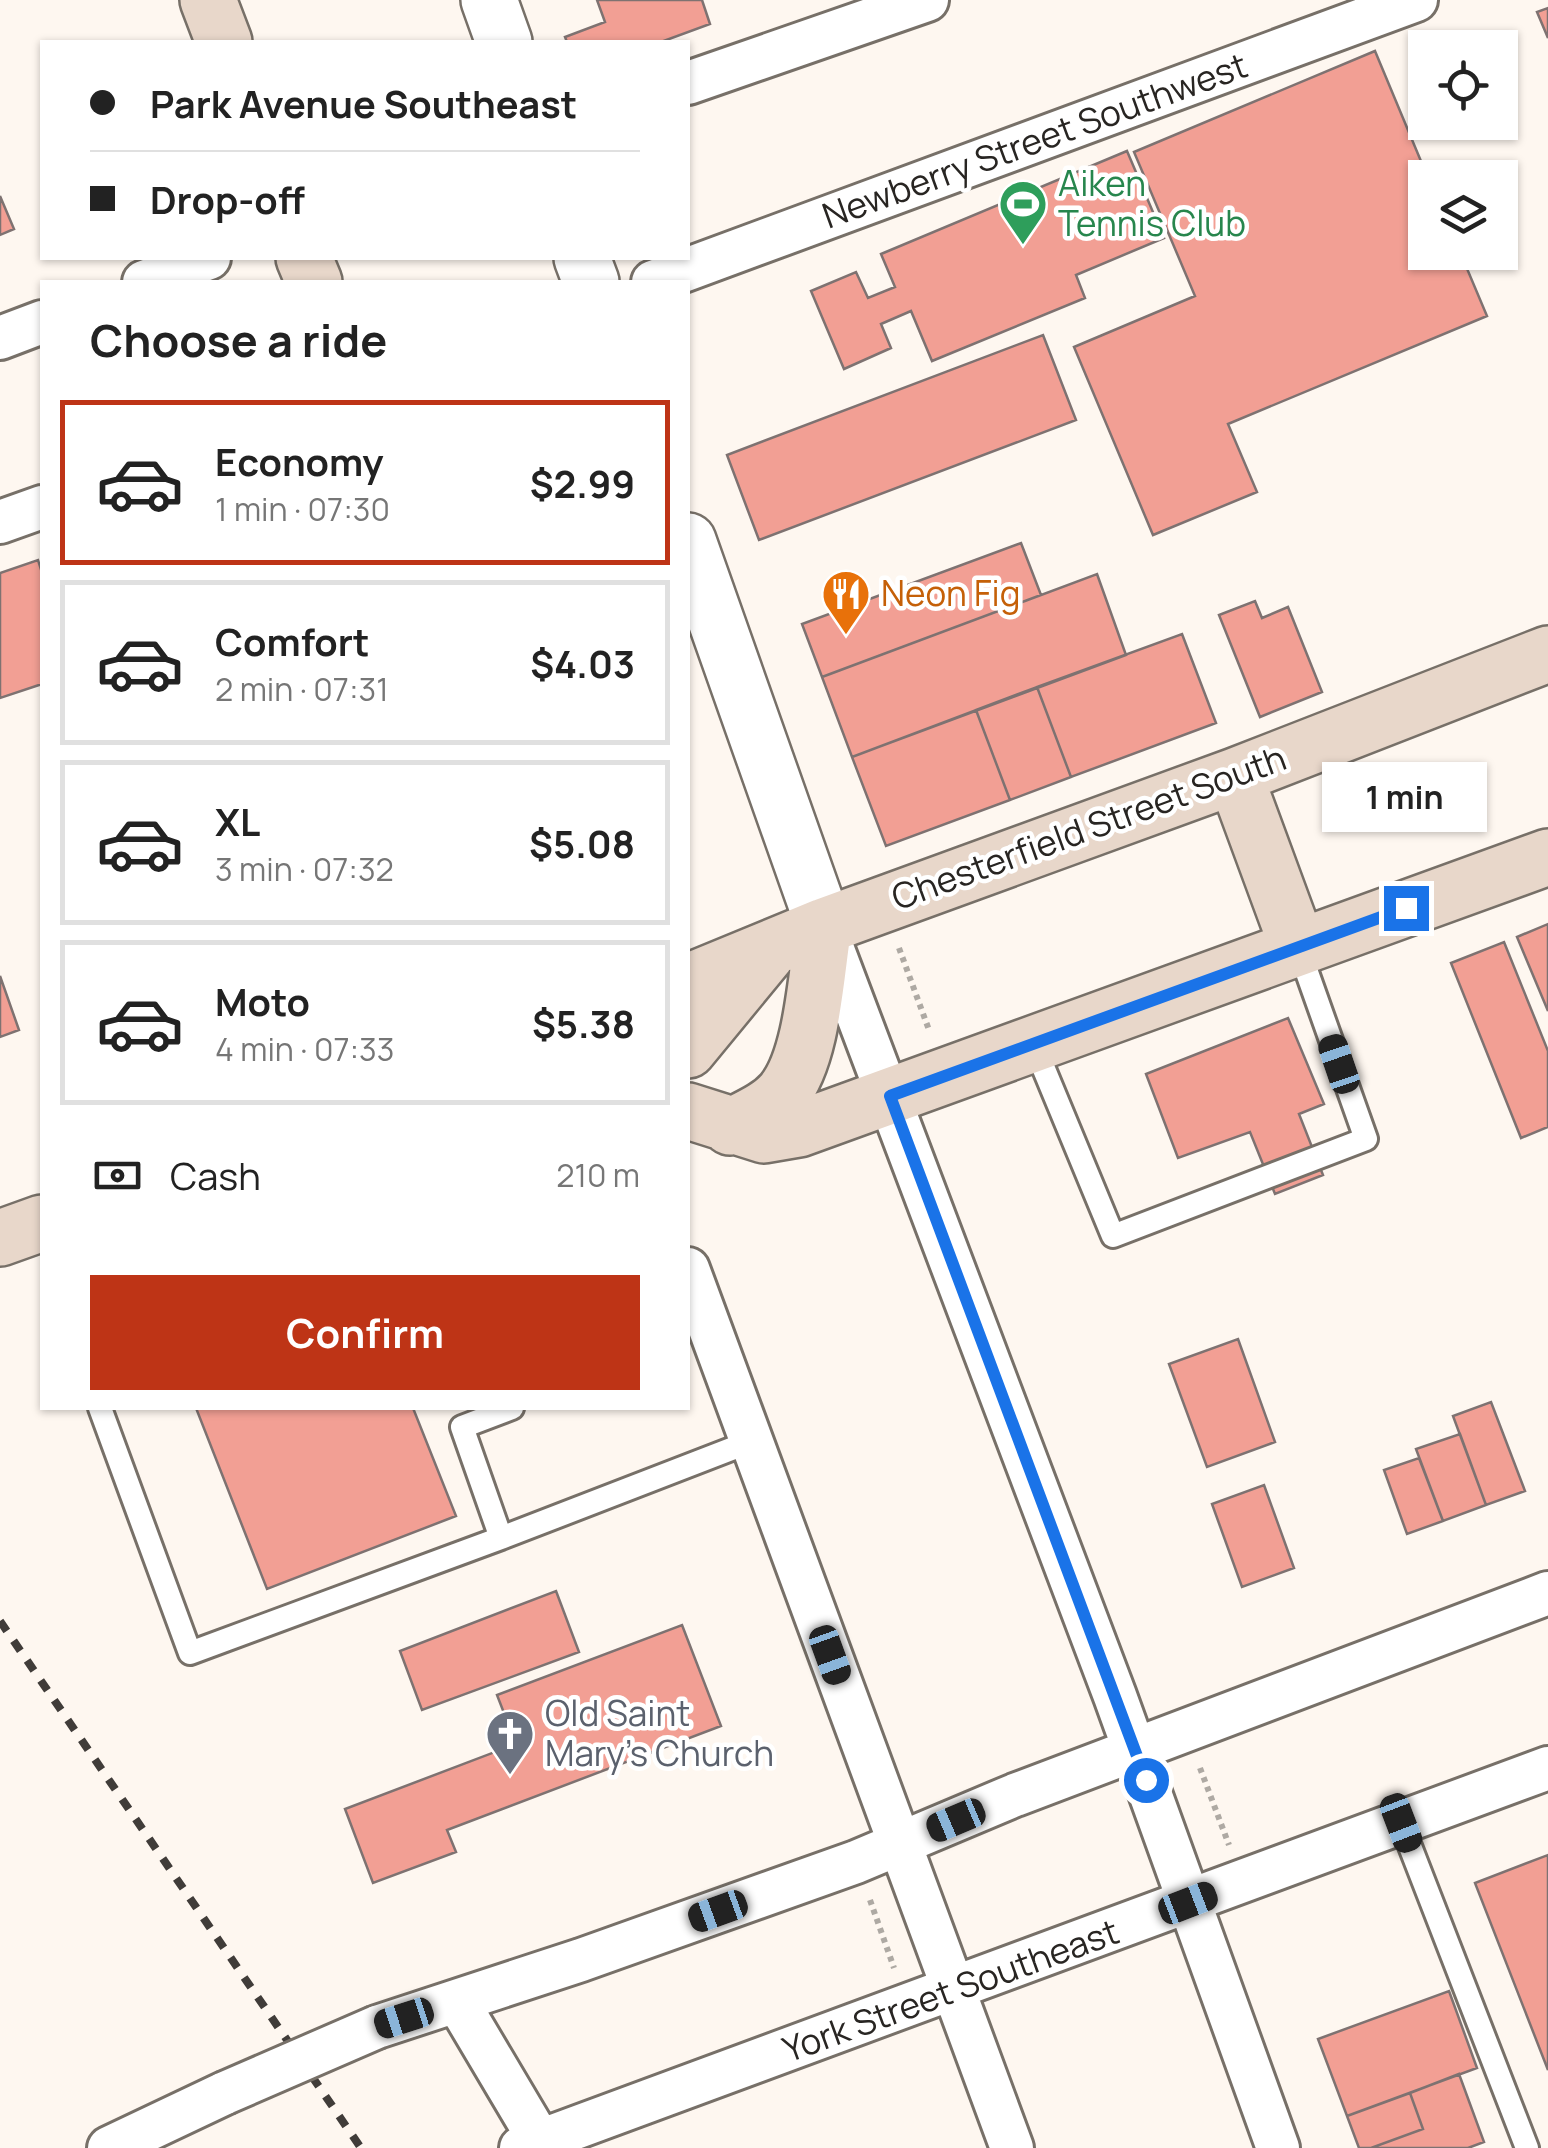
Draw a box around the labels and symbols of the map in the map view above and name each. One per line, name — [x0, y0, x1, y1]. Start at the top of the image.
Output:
street label: Newberry Street Southwest — [816, 41, 1254, 239]
place label: Aiken Tennis Club — [1058, 159, 1246, 247]
sports icon: Aiken Tennis Club — [997, 178, 1049, 246]
restaurant icon: Neon Fig — [820, 568, 872, 636]
place label: Neon Fig — [881, 569, 1020, 617]
street label: Chesterfield Street South — [885, 733, 1292, 921]
callout: 1 min — [1324, 763, 1488, 833]
route end — [1384, 886, 1429, 931]
car — [1315, 1031, 1363, 1097]
car — [806, 1622, 854, 1688]
place label: Old Saint Mary's Church — [545, 1689, 774, 1777]
church icon: Old Saint Mary's Church — [484, 1708, 536, 1776]
route start — [1124, 1758, 1169, 1803]
car — [1376, 1790, 1426, 1856]
car — [923, 1794, 989, 1846]
car — [1155, 1878, 1221, 1928]
car — [685, 1887, 751, 1935]
street label: York Street Southeast — [776, 1907, 1125, 2073]
car — [371, 1994, 437, 2042]

